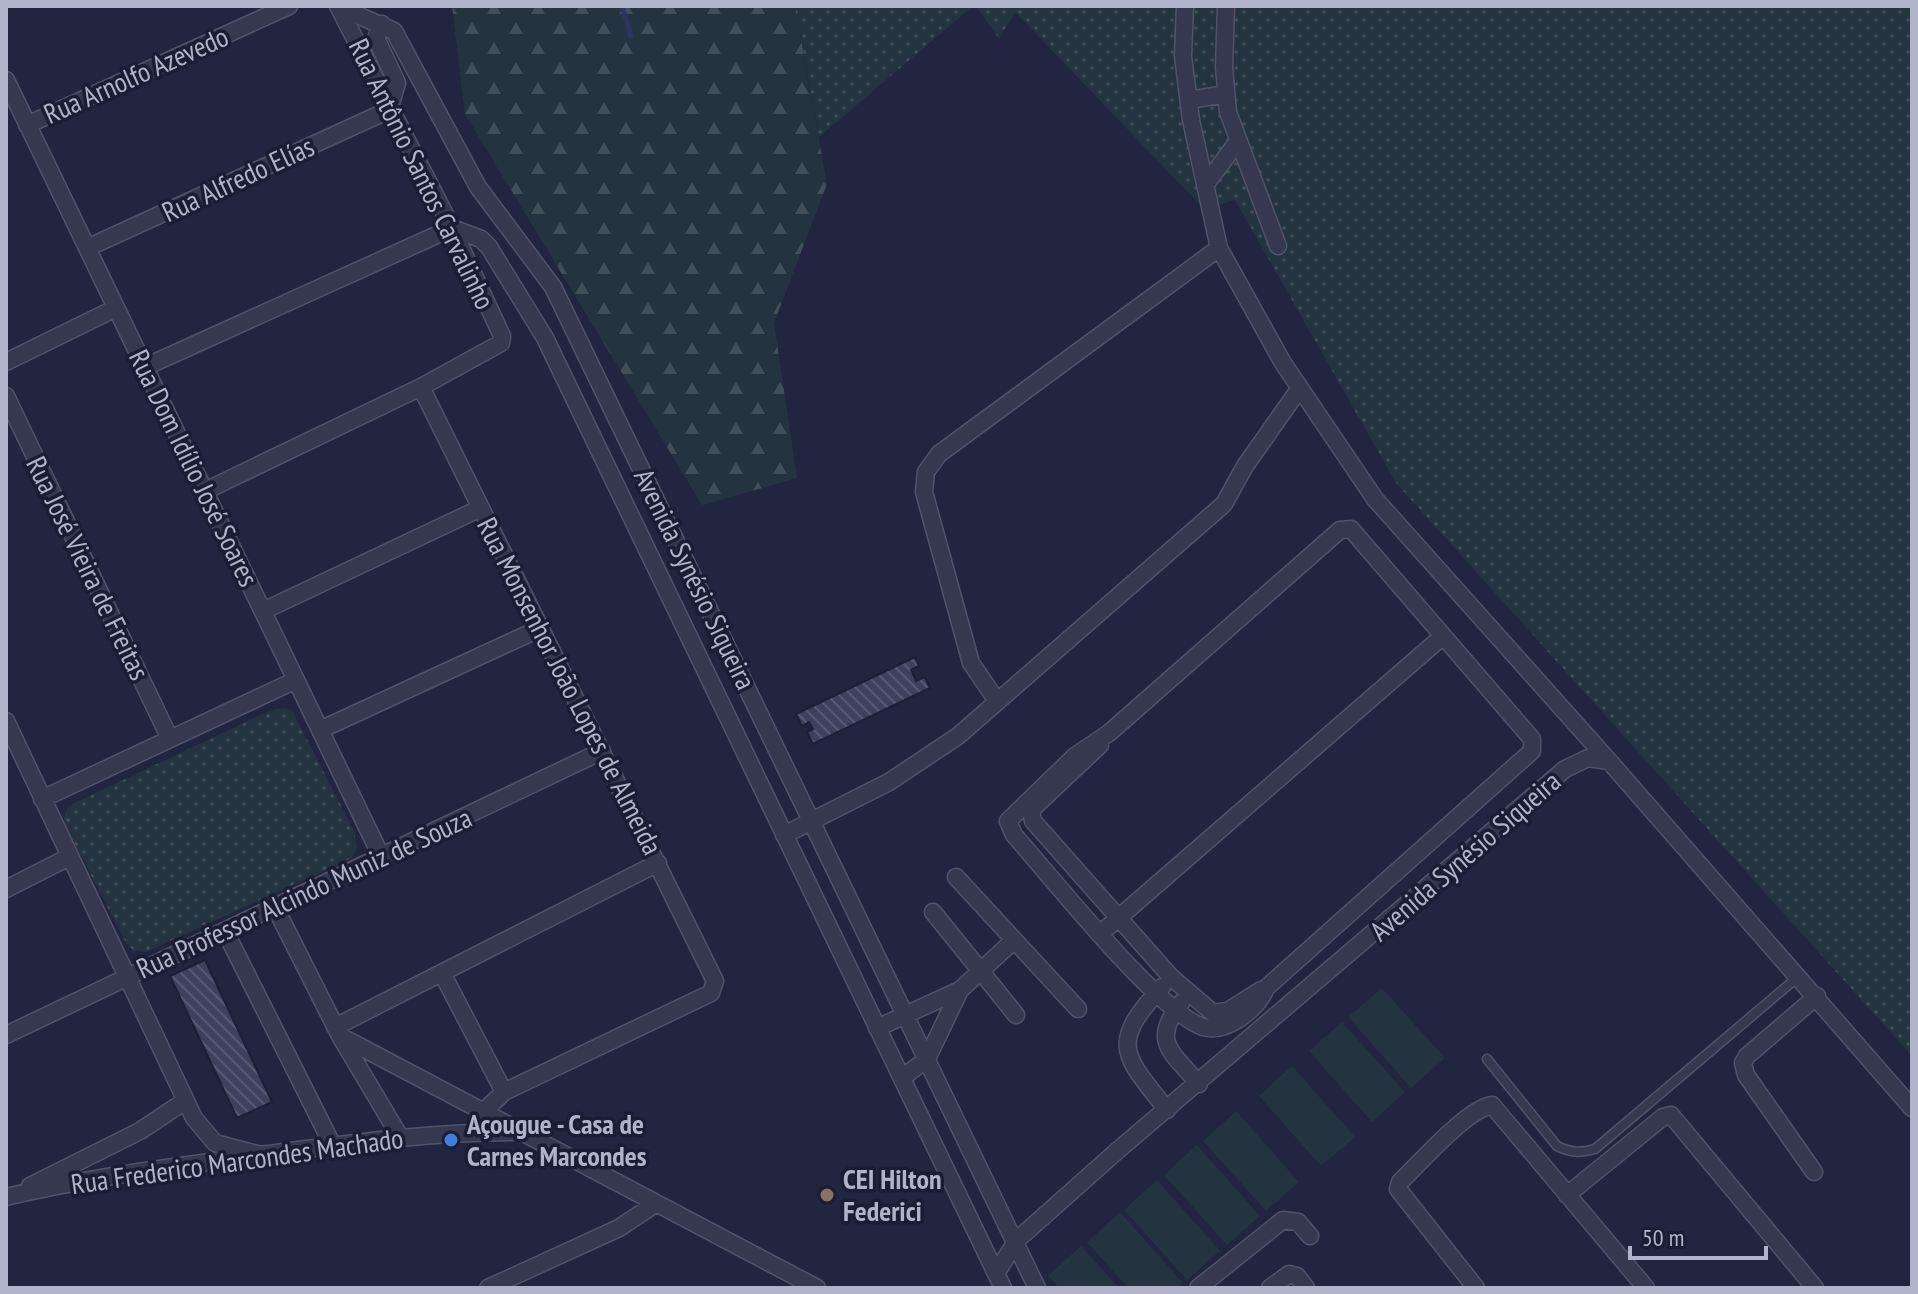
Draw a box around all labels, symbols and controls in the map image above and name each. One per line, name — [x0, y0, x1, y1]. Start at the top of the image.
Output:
street label: Rua Arnolfo Azevedo — [38, 17, 234, 132]
street label: Rua Antônio Santos Carvalinho — [341, 32, 504, 315]
street label: Rua Alfredo Elías — [156, 127, 320, 230]
street label: Rua Dom Idílio José Soares — [121, 343, 268, 592]
street label: Rua José Vieira de Freitas — [18, 450, 159, 686]
street label: Avenida Synésio Siqueira — [626, 462, 765, 695]
street label: Rua Monsenhor João Lopes de Almeida — [469, 511, 672, 861]
street label: Avenida Synésio Siqueira — [1362, 763, 1568, 949]
street label: Rua Professor Alcindo Muniz de Souza — [130, 799, 477, 987]
place label: Açougue - Casa de Carnes Marcondes — [466, 1105, 647, 1174]
street label: Rua Frederico Marcondes Machado — [69, 1119, 405, 1202]
marker: Açougue - Casa de Carnes Marcondes — [442, 1131, 460, 1149]
place label: CEI Hilton Federici — [843, 1160, 941, 1229]
marker: CEI Hilton Federici — [818, 1186, 836, 1204]
scale bar — [1630, 1210, 1766, 1260]
text: 50 m — [1642, 1222, 1684, 1253]

